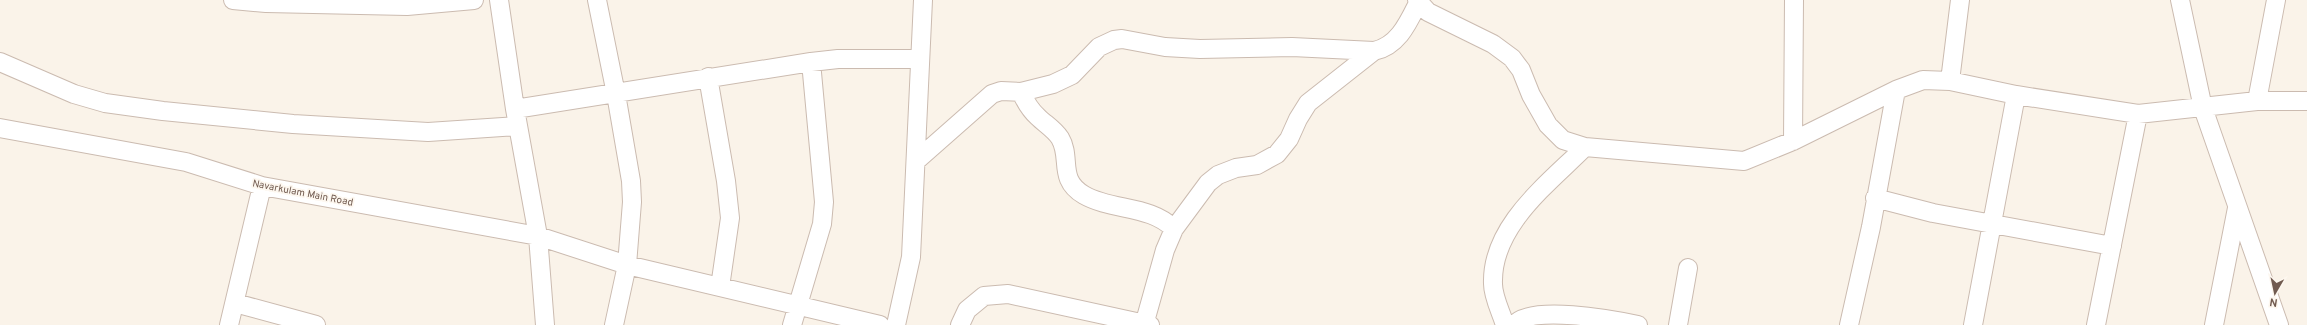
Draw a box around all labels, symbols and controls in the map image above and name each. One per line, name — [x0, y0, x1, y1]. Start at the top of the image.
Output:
street label: Navarkulam Main Road — [251, 177, 354, 210]
north arrow — [2255, 273, 2295, 313]
text: N — [2269, 294, 2279, 309]

